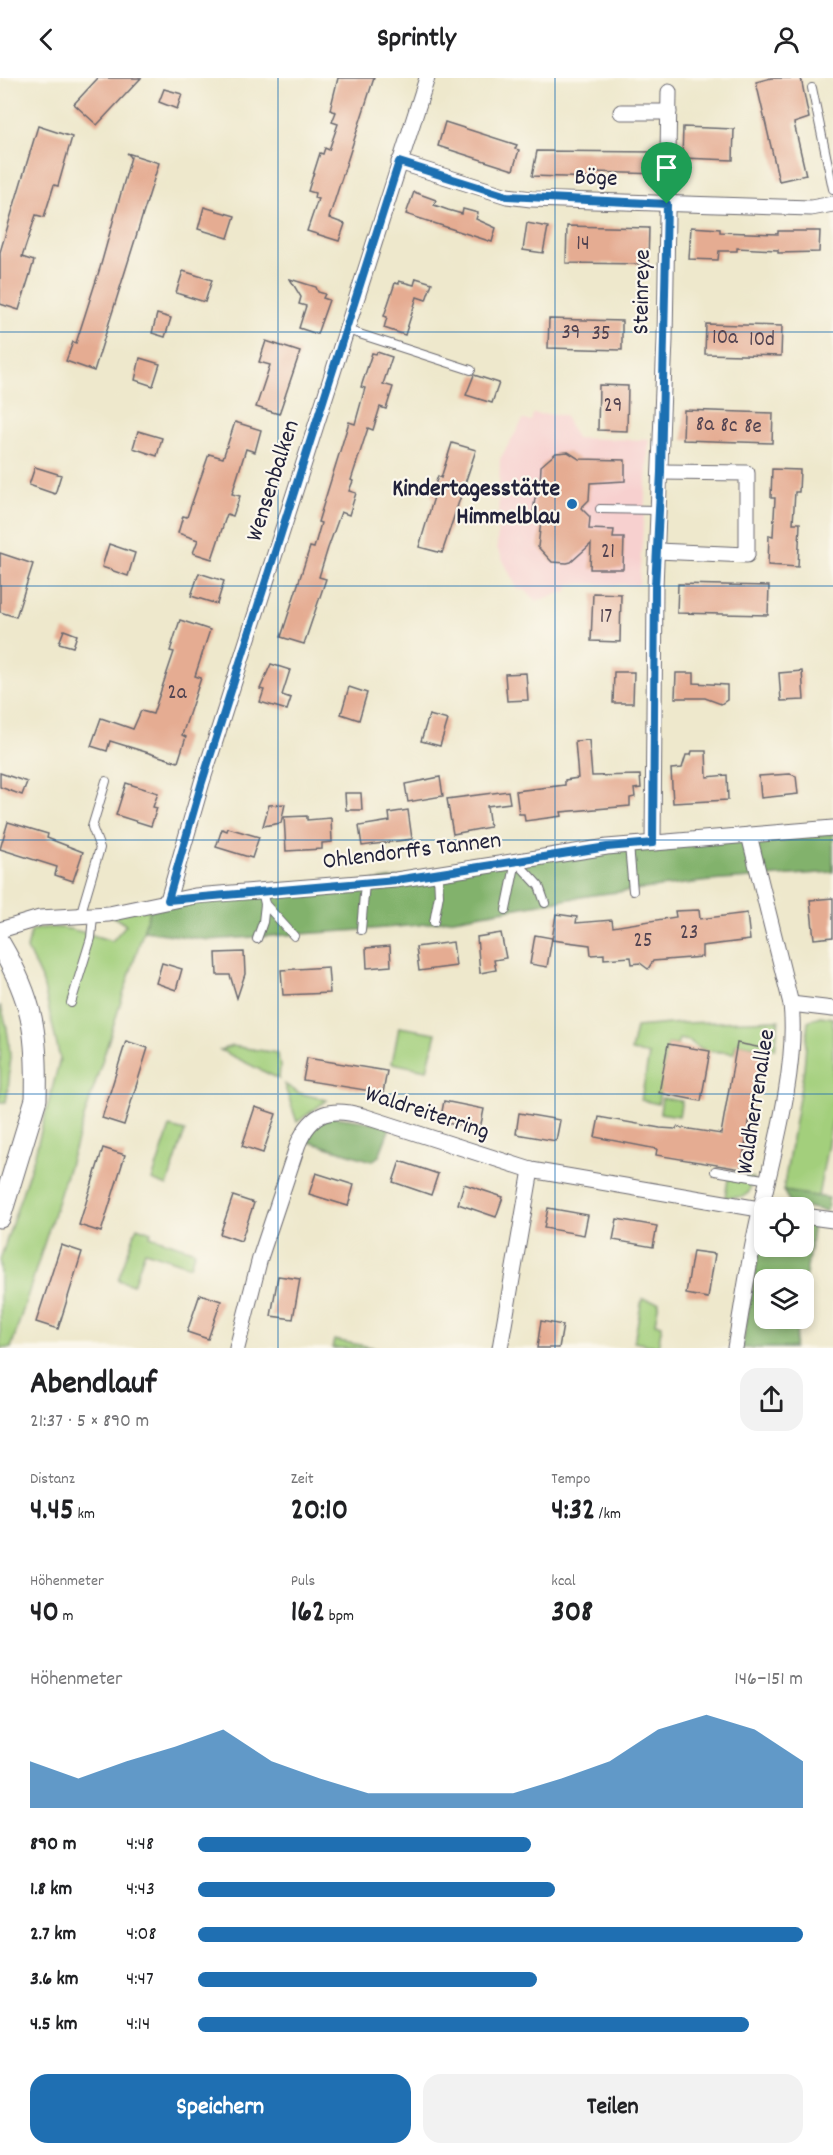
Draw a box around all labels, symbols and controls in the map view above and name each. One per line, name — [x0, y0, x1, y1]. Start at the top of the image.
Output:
text: Sprintly — [377, 20, 456, 59]
icon: back — [30, 23, 63, 56]
icon: person — [770, 23, 803, 56]
pin — [641, 142, 692, 204]
icon: arrive — [650, 151, 683, 184]
street label: Böge — [574, 161, 618, 197]
house number: 14 — [576, 230, 590, 260]
street label: Steinreye — [625, 249, 661, 335]
house number: 39 — [562, 319, 580, 349]
house number: 35 — [591, 320, 611, 350]
house number: 10a — [712, 324, 739, 354]
house number: 10d — [749, 326, 775, 356]
house number: 29 — [604, 392, 622, 422]
house number: 8a — [696, 411, 715, 441]
house number: 8c — [721, 412, 737, 442]
house number: 8e — [744, 413, 762, 443]
street label: Wensenbalken — [238, 416, 310, 546]
place label: Kindertagesstätte Himmelblau — [392, 473, 560, 535]
marker: Kindertagesstätte Himmelblau — [565, 497, 579, 511]
house number: 21 — [601, 538, 615, 568]
house number: 17 — [600, 603, 612, 633]
house number: 2a — [167, 679, 188, 709]
street label: Ohlendorffs Tannen — [321, 824, 503, 880]
house number: 23 — [680, 919, 698, 949]
house number: 25 — [634, 927, 652, 957]
street label: Waldherrenallee — [729, 1027, 785, 1177]
street label: Waldreiterring — [360, 1078, 494, 1150]
map controls — [754, 1197, 814, 1329]
button: locate — [754, 1197, 814, 1257]
button: layers — [754, 1269, 814, 1329]
text: Abendlauf — [30, 1362, 157, 1409]
button: share — [740, 1368, 803, 1431]
text: 21:37 · 5 × 890 m — [30, 1408, 149, 1436]
text: Distanz — [30, 1468, 75, 1491]
text: Zeit — [291, 1468, 314, 1491]
text: Tempo — [551, 1468, 590, 1491]
text: 4.45 — [30, 1491, 74, 1534]
text: 20:10 — [291, 1491, 348, 1534]
text: 4:32 — [551, 1491, 595, 1534]
text: km — [74, 1503, 95, 1526]
text: /km — [595, 1503, 621, 1526]
text: Höhenmeter — [30, 1570, 104, 1593]
text: Puls — [291, 1570, 315, 1593]
text: kcal — [551, 1570, 576, 1593]
text: 40 — [30, 1593, 59, 1636]
text: 162 — [291, 1593, 325, 1636]
text: 308 — [551, 1593, 593, 1636]
text: m — [59, 1605, 73, 1628]
text: bpm — [325, 1605, 354, 1628]
text: Höhenmeter — [30, 1666, 122, 1694]
text: 146–151 m — [734, 1666, 803, 1694]
text: 890 m — [30, 1831, 76, 1859]
text: 4:48 — [126, 1831, 154, 1859]
text: 1.8 km — [30, 1876, 72, 1904]
text: 4:43 — [126, 1876, 155, 1904]
text: 2.7 km — [30, 1921, 76, 1949]
text: 4:08 — [126, 1921, 157, 1949]
text: 3.6 km — [30, 1966, 79, 1994]
text: 4:47 — [126, 1966, 154, 1994]
text: 4.5 km — [30, 2011, 77, 2039]
text: 4:14 — [126, 2011, 150, 2039]
button: Speichern — [30, 2074, 411, 2143]
button: Teilen — [423, 2074, 803, 2143]

